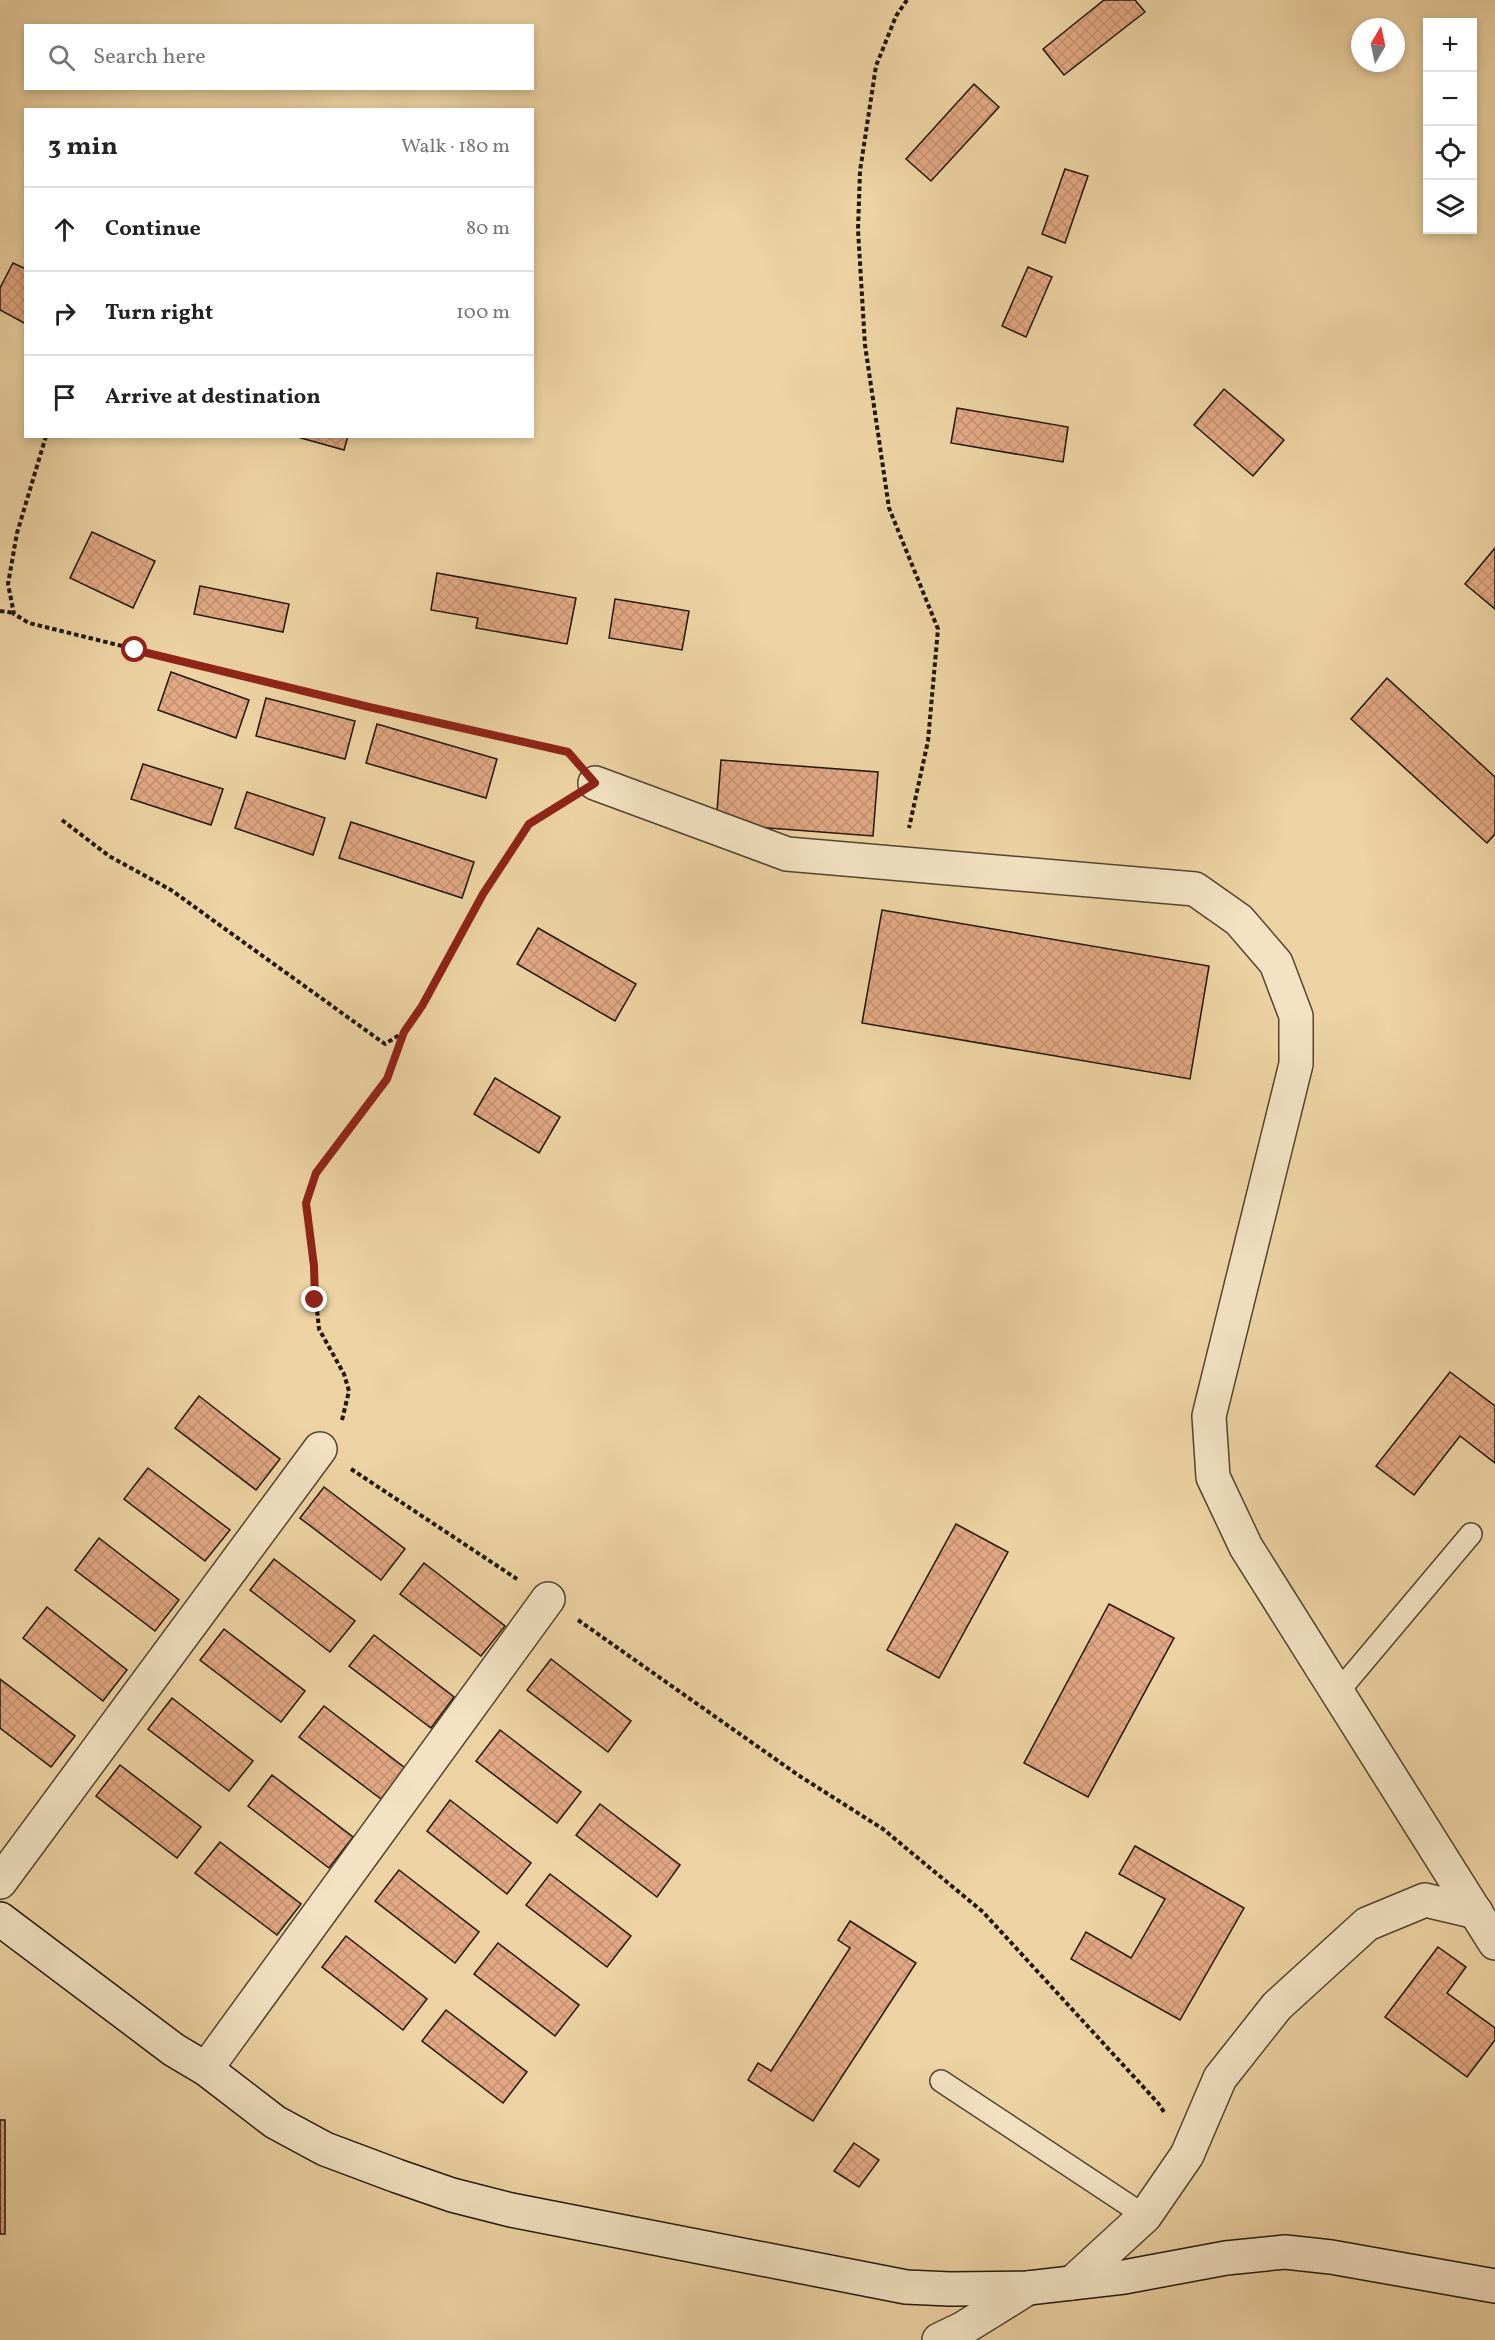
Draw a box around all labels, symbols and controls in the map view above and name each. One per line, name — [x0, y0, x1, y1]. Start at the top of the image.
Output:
north arrow — [1351, 18, 1405, 72]
map controls — [1423, 18, 1477, 234]
button: + — [1423, 18, 1477, 72]
search box — [24, 24, 534, 90]
icon: search — [45, 41, 78, 74]
text: Search here — [93, 42, 206, 73]
button: − — [1423, 72, 1477, 126]
button: locate — [1423, 126, 1477, 180]
text: 3 min — [48, 129, 118, 165]
text: Walk · 180 m — [401, 133, 510, 161]
button: layers — [1423, 180, 1477, 234]
icon: ahead — [48, 213, 81, 246]
text: Continue — [105, 214, 201, 245]
text: 80 m — [466, 215, 510, 243]
icon: right — [48, 297, 81, 330]
text: Turn right — [105, 298, 213, 329]
text: 100 m — [456, 299, 510, 327]
icon: arrive — [48, 381, 81, 414]
text: Arrive at destination — [105, 382, 321, 413]
route start — [121, 636, 147, 662]
route end — [301, 1286, 327, 1312]

